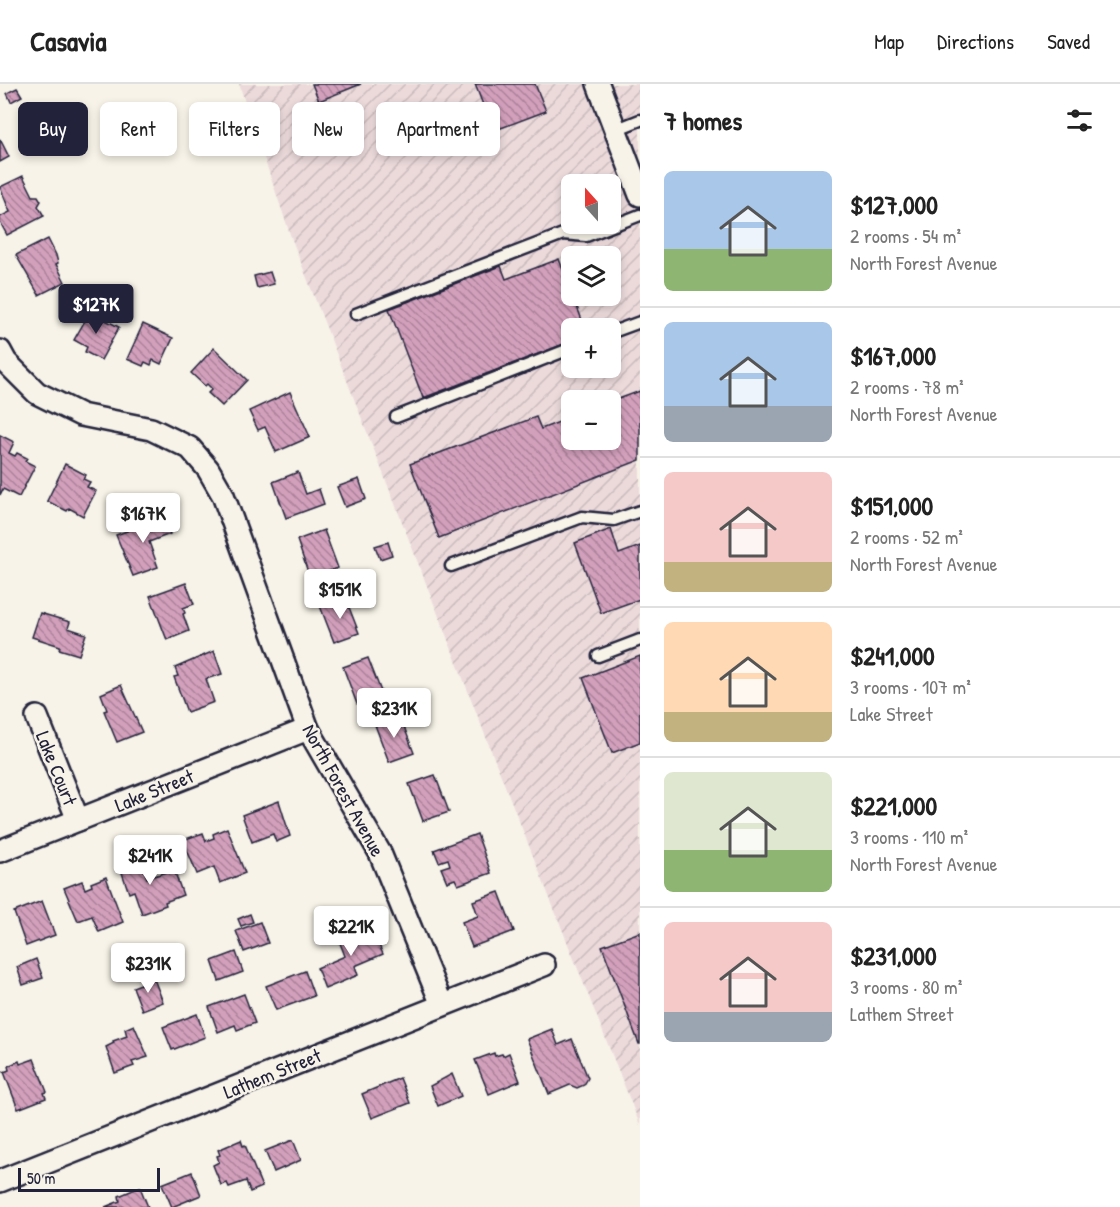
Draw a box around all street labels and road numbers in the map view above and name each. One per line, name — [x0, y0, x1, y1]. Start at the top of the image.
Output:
street label: North Forest Avenue — [296, 719, 392, 861]
street label: Lake Court — [30, 727, 84, 810]
street label: Lake Street — [111, 762, 198, 818]
street label: Lathem Street — [219, 1041, 326, 1105]

